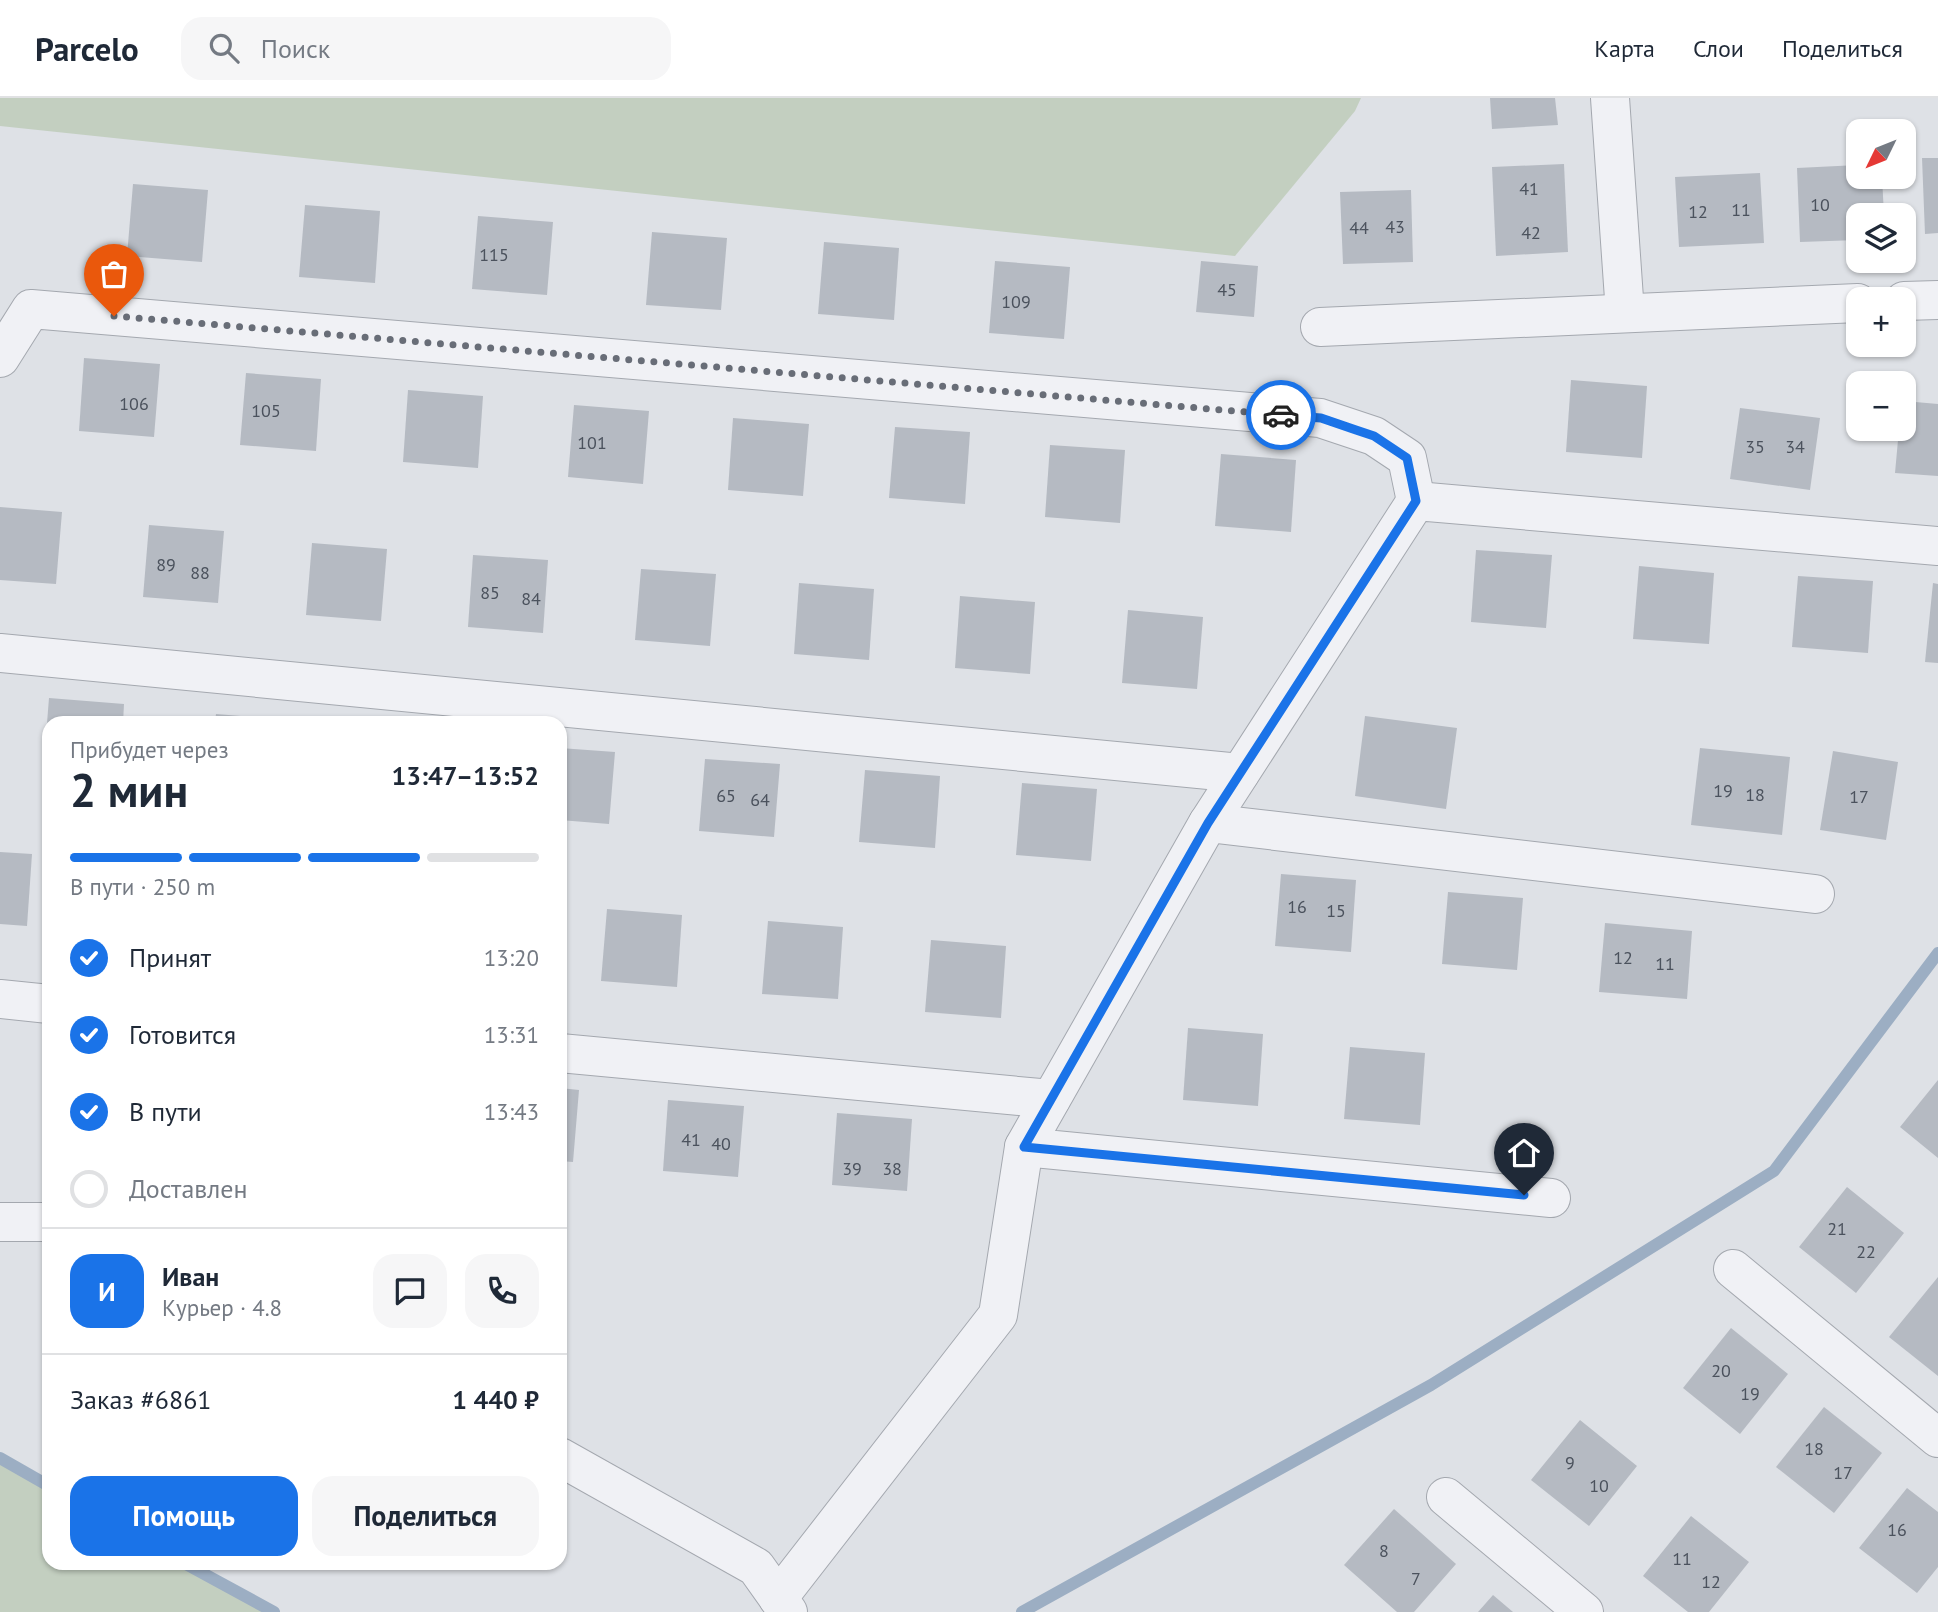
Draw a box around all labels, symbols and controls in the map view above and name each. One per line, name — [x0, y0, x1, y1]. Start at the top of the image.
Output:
search box — [181, 17, 671, 80]
text: Parcelo — [35, 27, 139, 70]
icon: search — [205, 29, 243, 67]
text: Поиск — [261, 32, 330, 65]
text: Карта — [1594, 33, 1655, 64]
text: Слои — [1693, 33, 1744, 64]
text: Поделиться — [1782, 33, 1903, 64]
north arrow — [1846, 119, 1916, 189]
map controls — [1846, 119, 1916, 441]
house number: 41 — [1519, 177, 1539, 200]
house number: 10 — [1810, 193, 1830, 216]
house number: 11 — [1731, 198, 1751, 221]
house number: 12 — [1688, 200, 1708, 223]
button: layers — [1846, 203, 1916, 273]
house number: 43 — [1385, 215, 1405, 238]
house number: 44 — [1349, 216, 1369, 239]
house number: 42 — [1521, 221, 1541, 244]
house number: 115 — [479, 243, 509, 266]
pin — [84, 244, 144, 316]
icon: bag — [95, 255, 133, 293]
house number: 45 — [1217, 278, 1237, 301]
button: + — [1846, 287, 1916, 357]
house number: 109 — [1001, 290, 1031, 313]
button: − — [1846, 371, 1916, 441]
courier — [1246, 380, 1316, 450]
house number: 106 — [119, 392, 149, 415]
icon: car — [1262, 396, 1300, 434]
house number: 105 — [251, 399, 281, 422]
house number: 101 — [577, 431, 607, 454]
house number: 35 — [1745, 435, 1765, 458]
house number: 34 — [1785, 435, 1805, 458]
house number: 89 — [156, 553, 176, 576]
house number: 88 — [190, 561, 210, 584]
house number: 85 — [480, 581, 500, 604]
house number: 84 — [521, 587, 541, 610]
text: Прибудет через — [70, 735, 229, 764]
text: 13:47–13:52 — [392, 759, 539, 792]
text: 2 мин — [70, 760, 188, 820]
house number: 19 — [1713, 779, 1733, 802]
house number: 18 — [1745, 783, 1765, 806]
house number: 65 — [716, 784, 736, 807]
house number: 17 — [1849, 785, 1869, 808]
house number: 64 — [750, 788, 770, 811]
text: В пути · 250 m — [70, 872, 215, 901]
house number: 16 — [1287, 895, 1307, 918]
house number: 15 — [1326, 899, 1346, 922]
icon: check — [70, 939, 108, 977]
text: Принят — [129, 941, 211, 974]
text: 13:20 — [484, 943, 539, 972]
house number: 12 — [1613, 946, 1633, 969]
house number: 11 — [1655, 952, 1675, 975]
icon: check — [70, 1016, 108, 1054]
text: Готовится — [129, 1018, 236, 1051]
text: 13:31 — [484, 1020, 539, 1049]
icon: check — [70, 1093, 108, 1131]
text: В пути — [129, 1095, 202, 1128]
text: 13:43 — [484, 1097, 539, 1126]
pin — [1494, 1123, 1554, 1195]
house number: 41 — [681, 1128, 701, 1151]
house number: 40 — [711, 1132, 731, 1155]
icon: home — [1505, 1134, 1543, 1172]
house number: 39 — [842, 1157, 862, 1180]
house number: 38 — [882, 1157, 902, 1180]
text: Доставлен — [129, 1172, 248, 1205]
house number: 21 — [1827, 1217, 1847, 1240]
house number: 22 — [1856, 1240, 1876, 1263]
button: chat — [373, 1254, 447, 1328]
button: phone — [465, 1254, 539, 1328]
text: Иван — [162, 1260, 219, 1293]
text: И — [98, 1275, 116, 1308]
text: Курьер · 4.8 — [162, 1293, 282, 1322]
house number: 20 — [1711, 1359, 1731, 1382]
house number: 19 — [1740, 1382, 1760, 1405]
text: Заказ #6861 — [70, 1383, 212, 1416]
text: 1 440 ₽ — [452, 1383, 539, 1416]
house number: 18 — [1804, 1437, 1824, 1460]
house number: 9 — [1565, 1451, 1575, 1474]
house number: 17 — [1833, 1461, 1853, 1484]
house number: 10 — [1589, 1474, 1609, 1497]
button: Помощь — [70, 1476, 298, 1556]
button: Поделиться — [312, 1476, 539, 1556]
house number: 16 — [1887, 1518, 1907, 1541]
house number: 8 — [1379, 1539, 1389, 1562]
house number: 11 — [1672, 1547, 1692, 1570]
house number: 7 — [1411, 1567, 1421, 1590]
house number: 12 — [1701, 1570, 1721, 1593]

